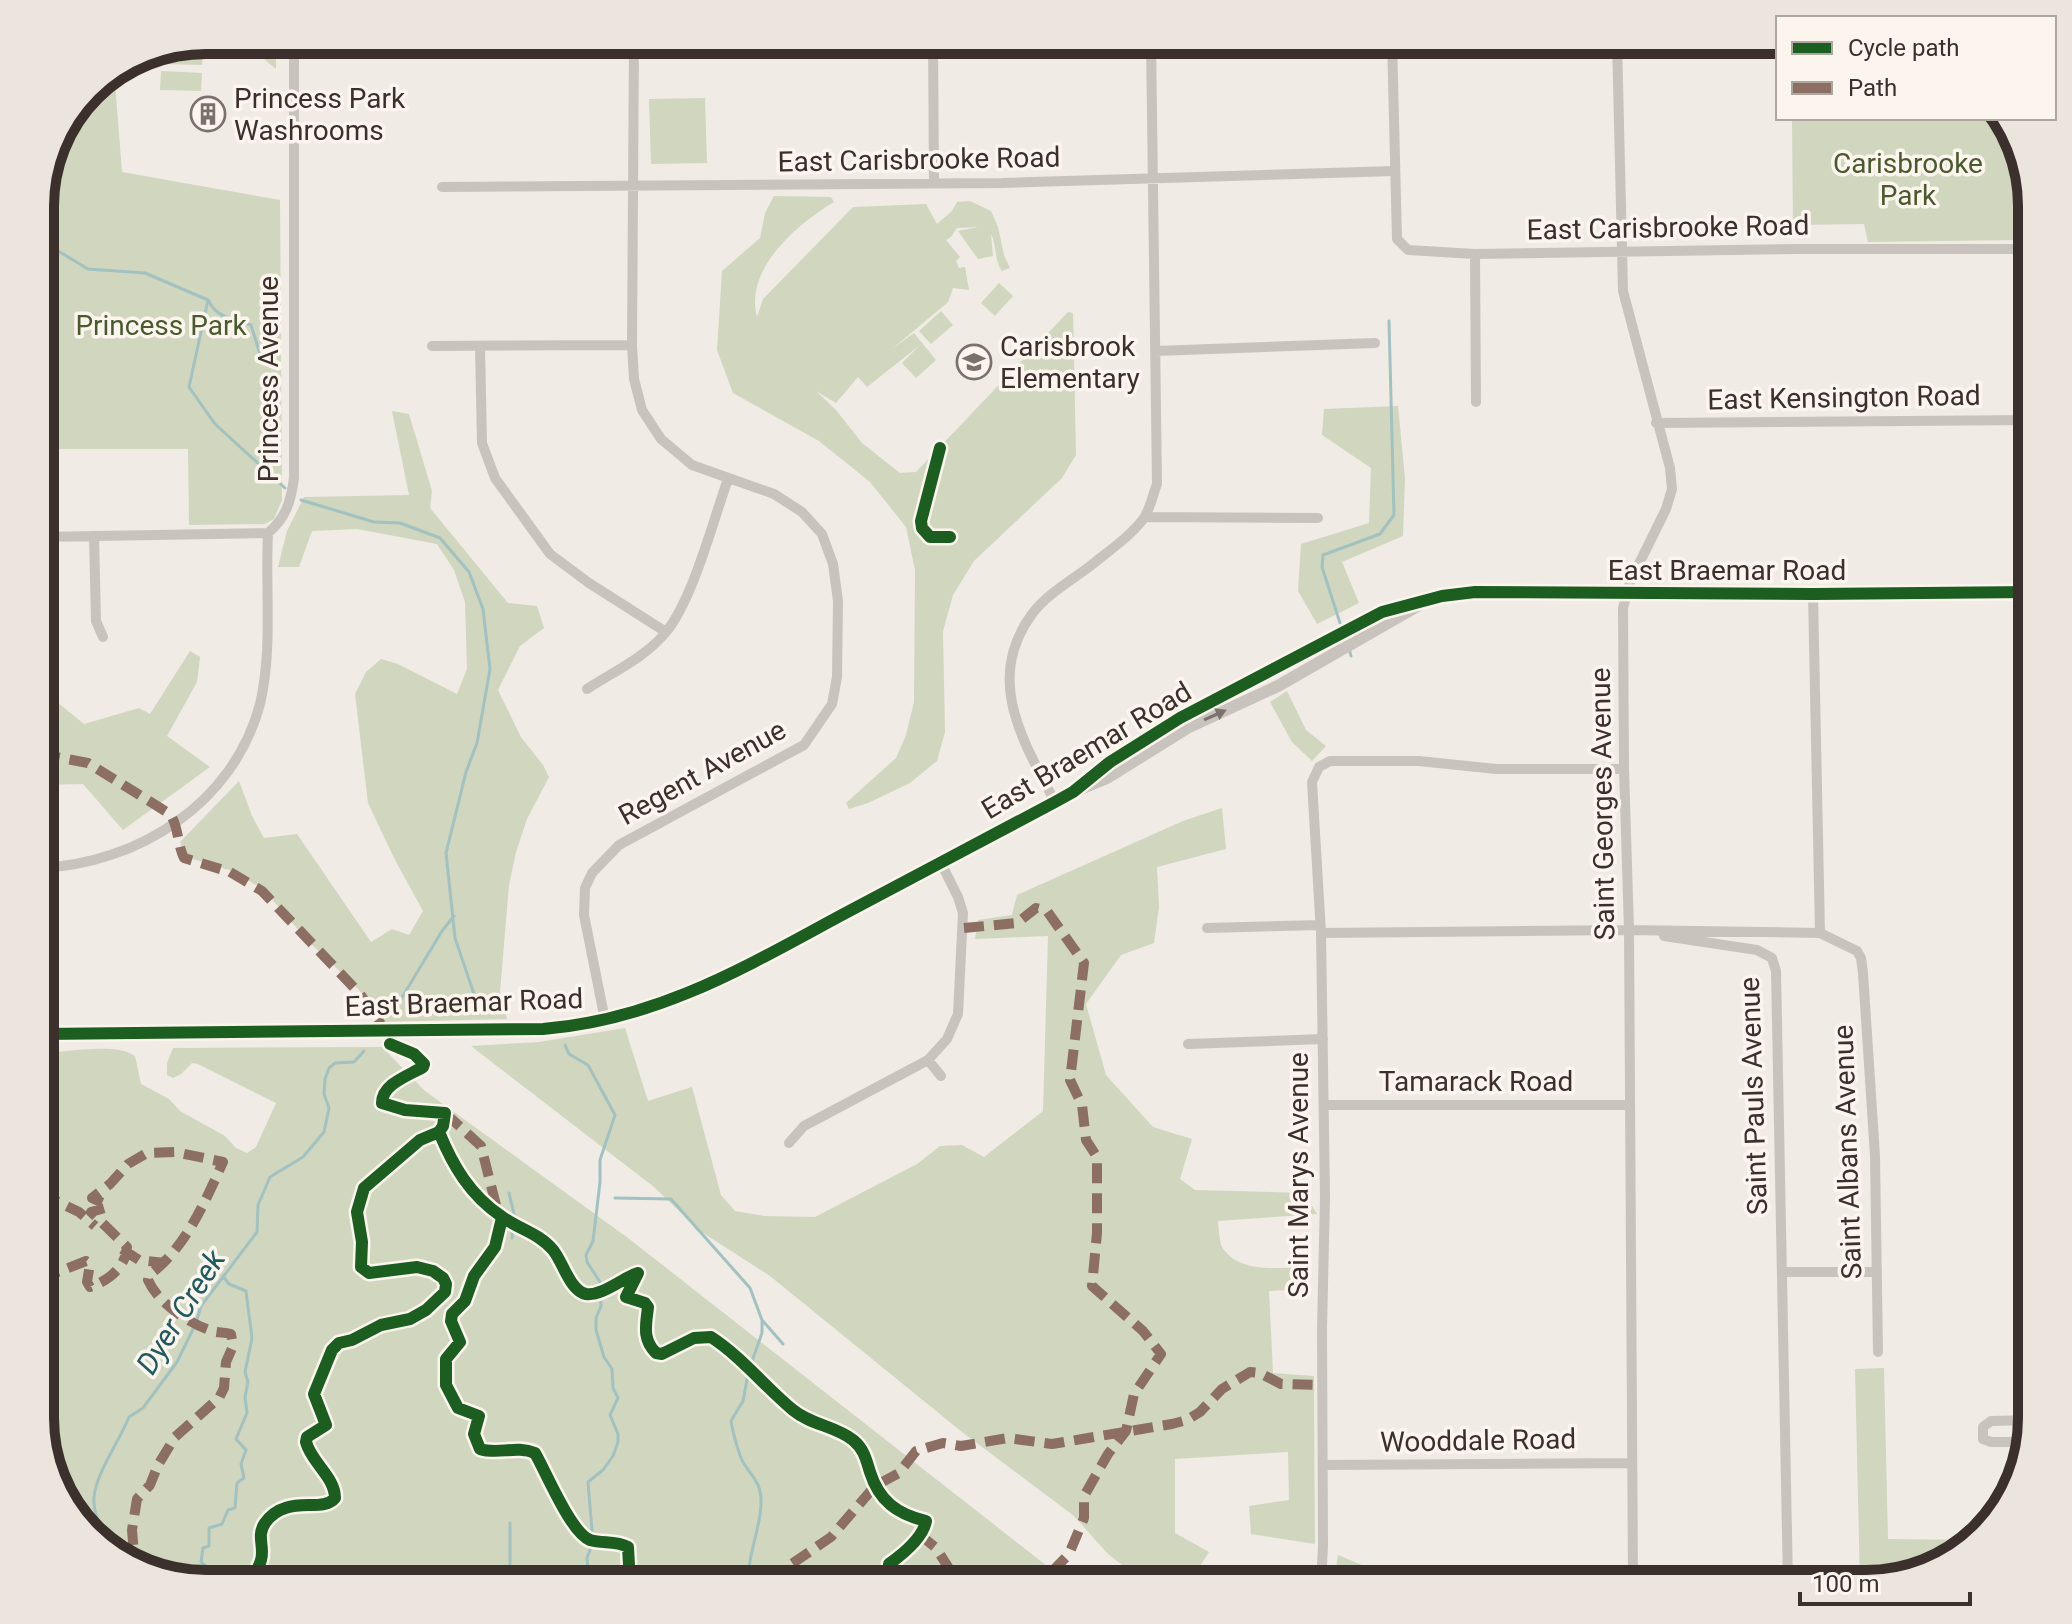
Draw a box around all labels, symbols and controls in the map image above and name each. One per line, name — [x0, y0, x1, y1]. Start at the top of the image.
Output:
legend — [1776, 16, 2056, 120]
text: Cycle path — [1848, 34, 1960, 62]
text: Path — [1848, 74, 1897, 102]
place label: Princess Park Washrooms — [234, 82, 406, 147]
building icon: Princess Park Washrooms — [189, 95, 227, 133]
street label: East Carisbrooke Road — [777, 141, 1061, 178]
park label: Carisbrooke Park — [1833, 147, 1983, 212]
street label: East Carisbrooke Road — [1526, 209, 1810, 246]
street label: Princess Avenue — [252, 276, 285, 482]
park label: Princess Park — [75, 309, 247, 342]
place label: Carisbrook Elementary — [1000, 330, 1140, 395]
school or university icon: Carisbrook Elementary — [955, 343, 993, 381]
street label: East Kensington Road — [1707, 379, 1981, 416]
street label: East Braemar Road — [1608, 554, 1846, 587]
street label: Saint Georges Avenue — [1584, 667, 1621, 941]
street label: East Braemar Road — [975, 675, 1197, 826]
one-way arrow — [1203, 708, 1227, 721]
street label: Regent Avenue — [613, 713, 791, 832]
street label: Saint Pauls Avenue — [1733, 976, 1774, 1216]
street label: East Braemar Road — [344, 982, 584, 1023]
street label: Saint Albans Avenue — [1827, 1024, 1868, 1280]
street label: Saint Marys Avenue — [1282, 1052, 1315, 1298]
street label: Tamarack Road — [1379, 1065, 1573, 1098]
water label: Dyer Creek — [129, 1242, 233, 1380]
street label: Wooddale Road — [1380, 1422, 1576, 1459]
scale bar — [1800, 1556, 1970, 1606]
text: 100 m — [1812, 1570, 1879, 1598]

